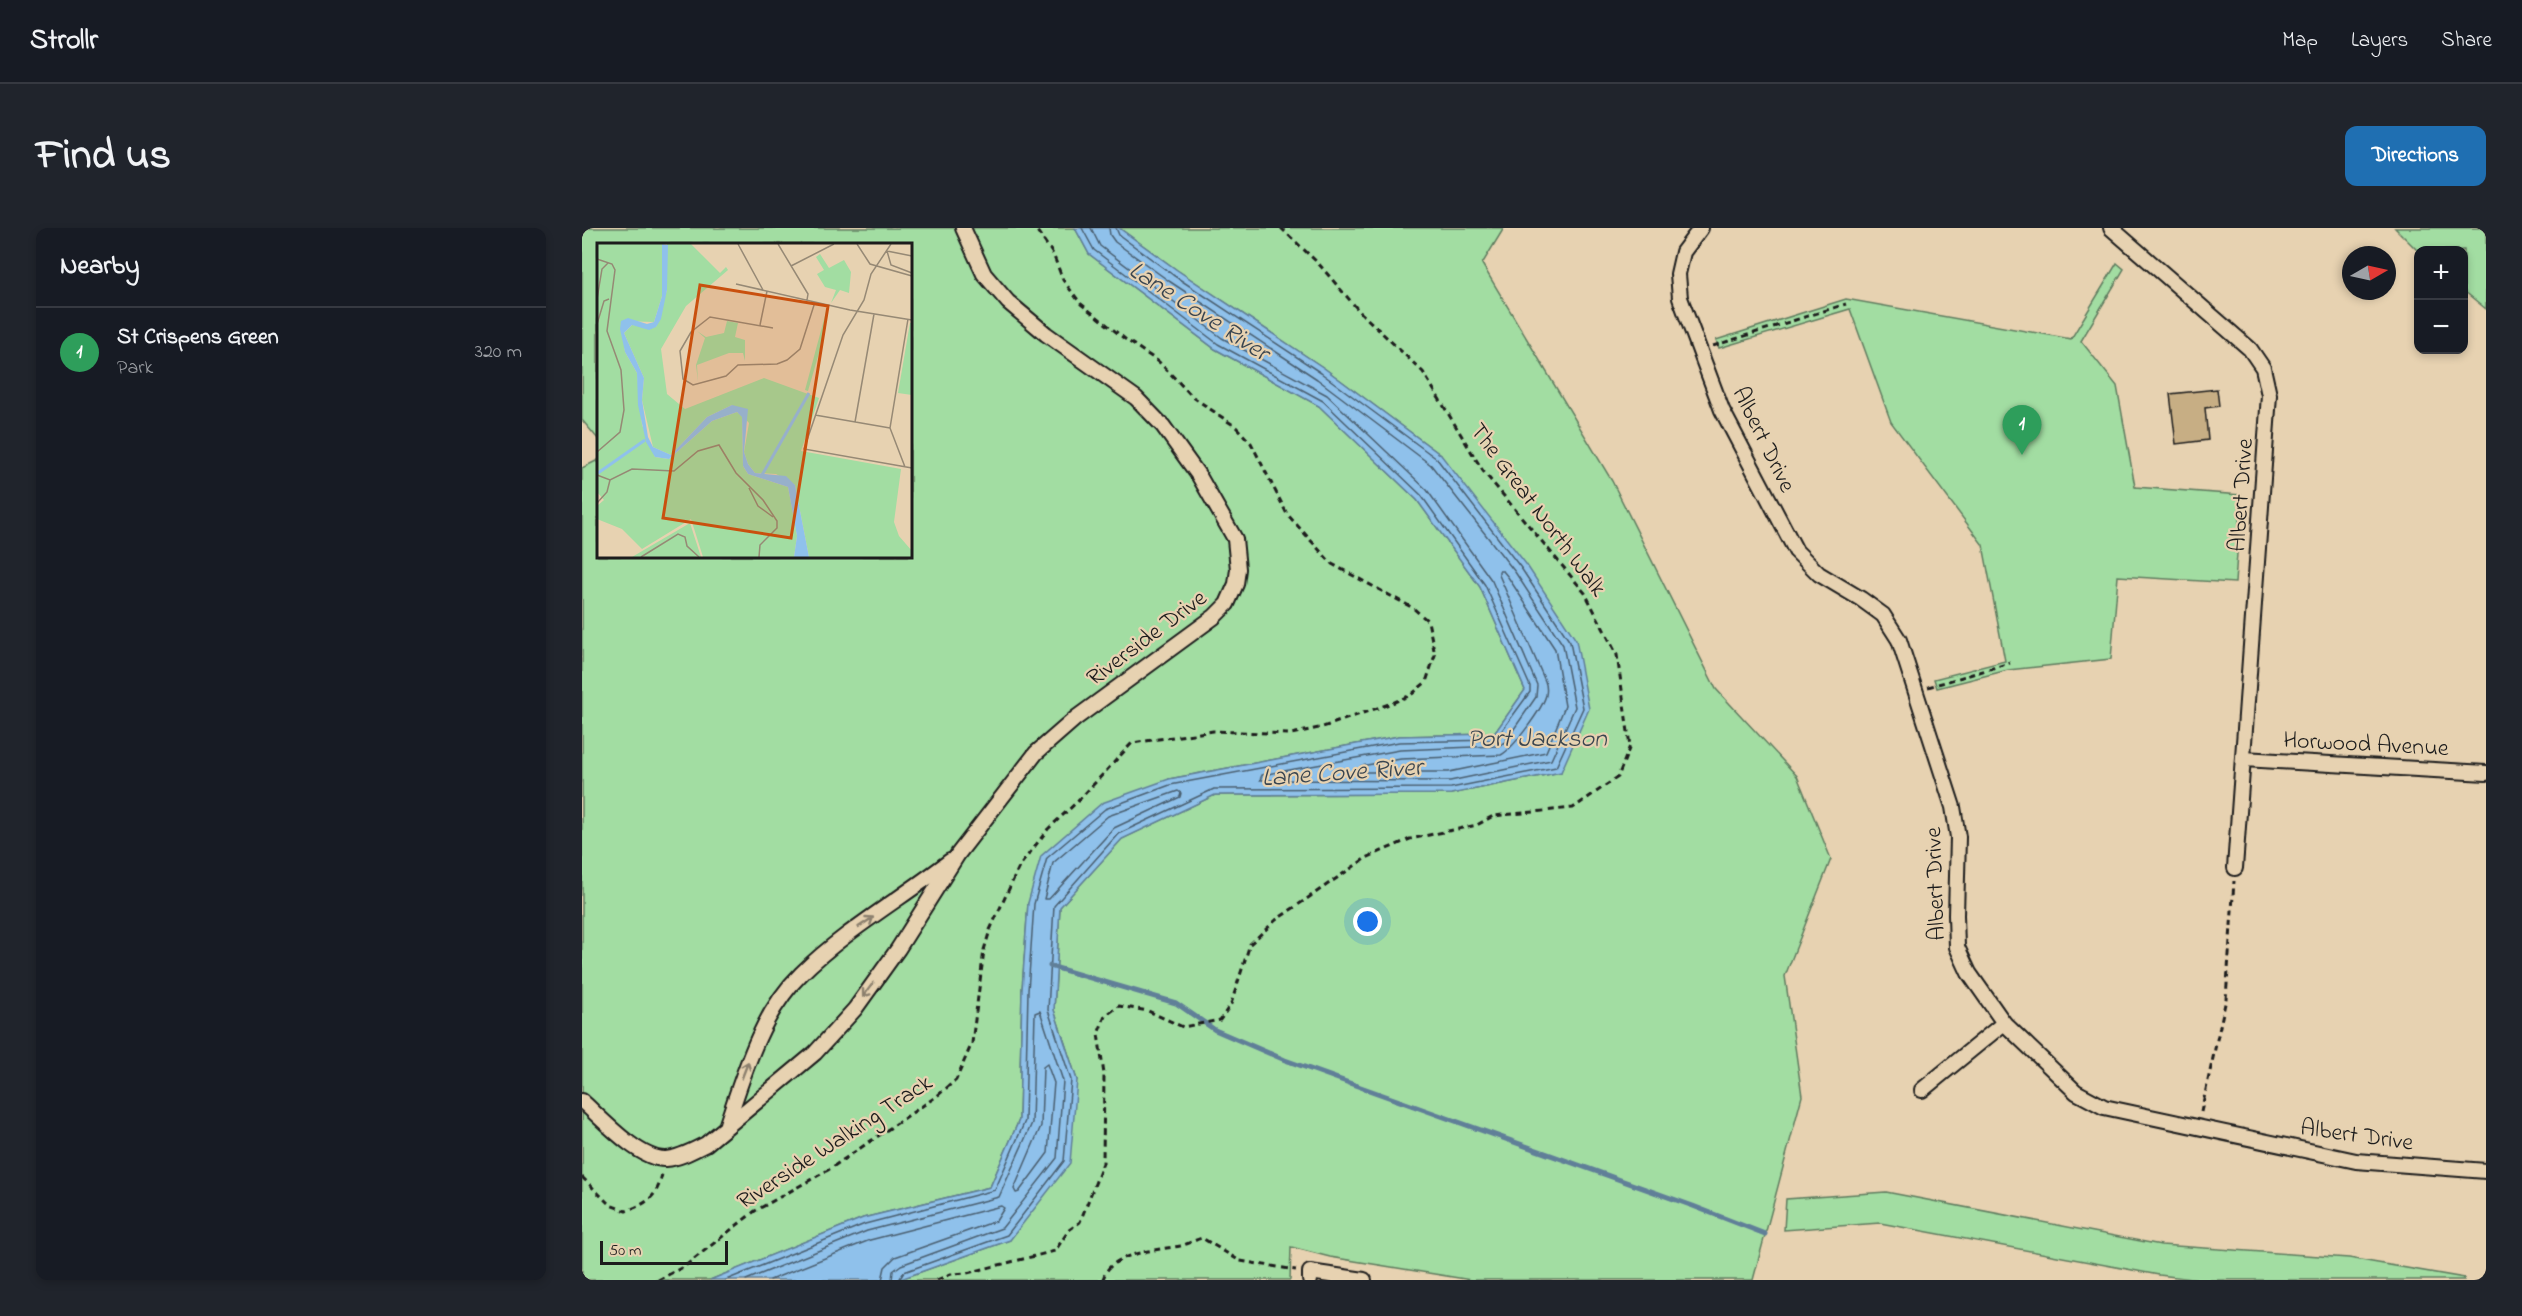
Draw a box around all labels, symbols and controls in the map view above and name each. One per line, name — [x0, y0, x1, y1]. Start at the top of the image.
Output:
text: Strollr — [30, 21, 98, 62]
text: Map — [2282, 26, 2318, 56]
text: Layers — [2351, 26, 2408, 56]
text: Share — [2441, 26, 2492, 56]
text: Find us — [36, 126, 171, 187]
button: Directions — [2345, 126, 2486, 186]
inset map — [597, 243, 912, 558]
north arrow — [2342, 246, 2396, 300]
map controls — [2414, 246, 2468, 354]
button: + — [2414, 246, 2468, 300]
text: Nearby — [60, 248, 139, 286]
water label: Lane Cove River — [1121, 253, 1279, 374]
button: − — [2414, 300, 2468, 354]
text: St Crispens Green — [117, 322, 279, 354]
text: 1 — [76, 338, 83, 367]
text: 320 m — [475, 338, 522, 367]
text: Park — [117, 354, 153, 383]
street label: Albert Drive — [1722, 381, 1804, 499]
pin: 1 — [2002, 406, 2042, 455]
street label: The Great North Walk — [1460, 416, 1614, 605]
street label: Albert Drive — [2221, 437, 2264, 553]
street label: Riverside Drive — [1080, 582, 1215, 696]
water label: Port Jackson — [1467, 721, 1608, 759]
street label: Horwood Avenue — [2282, 724, 2450, 767]
water label: Lane Cove River — [1261, 749, 1427, 799]
street label: Albert Drive — [1917, 826, 1956, 941]
your location — [1353, 907, 1382, 936]
one-way arrow — [857, 916, 874, 928]
one-way arrow — [862, 982, 875, 998]
one-way arrow — [740, 1061, 751, 1080]
street label: Riverside Walking Track — [731, 1066, 940, 1220]
street label: Albert Drive — [2298, 1111, 2416, 1162]
scale bar — [600, 1238, 728, 1266]
text: 50 m — [609, 1239, 641, 1263]

